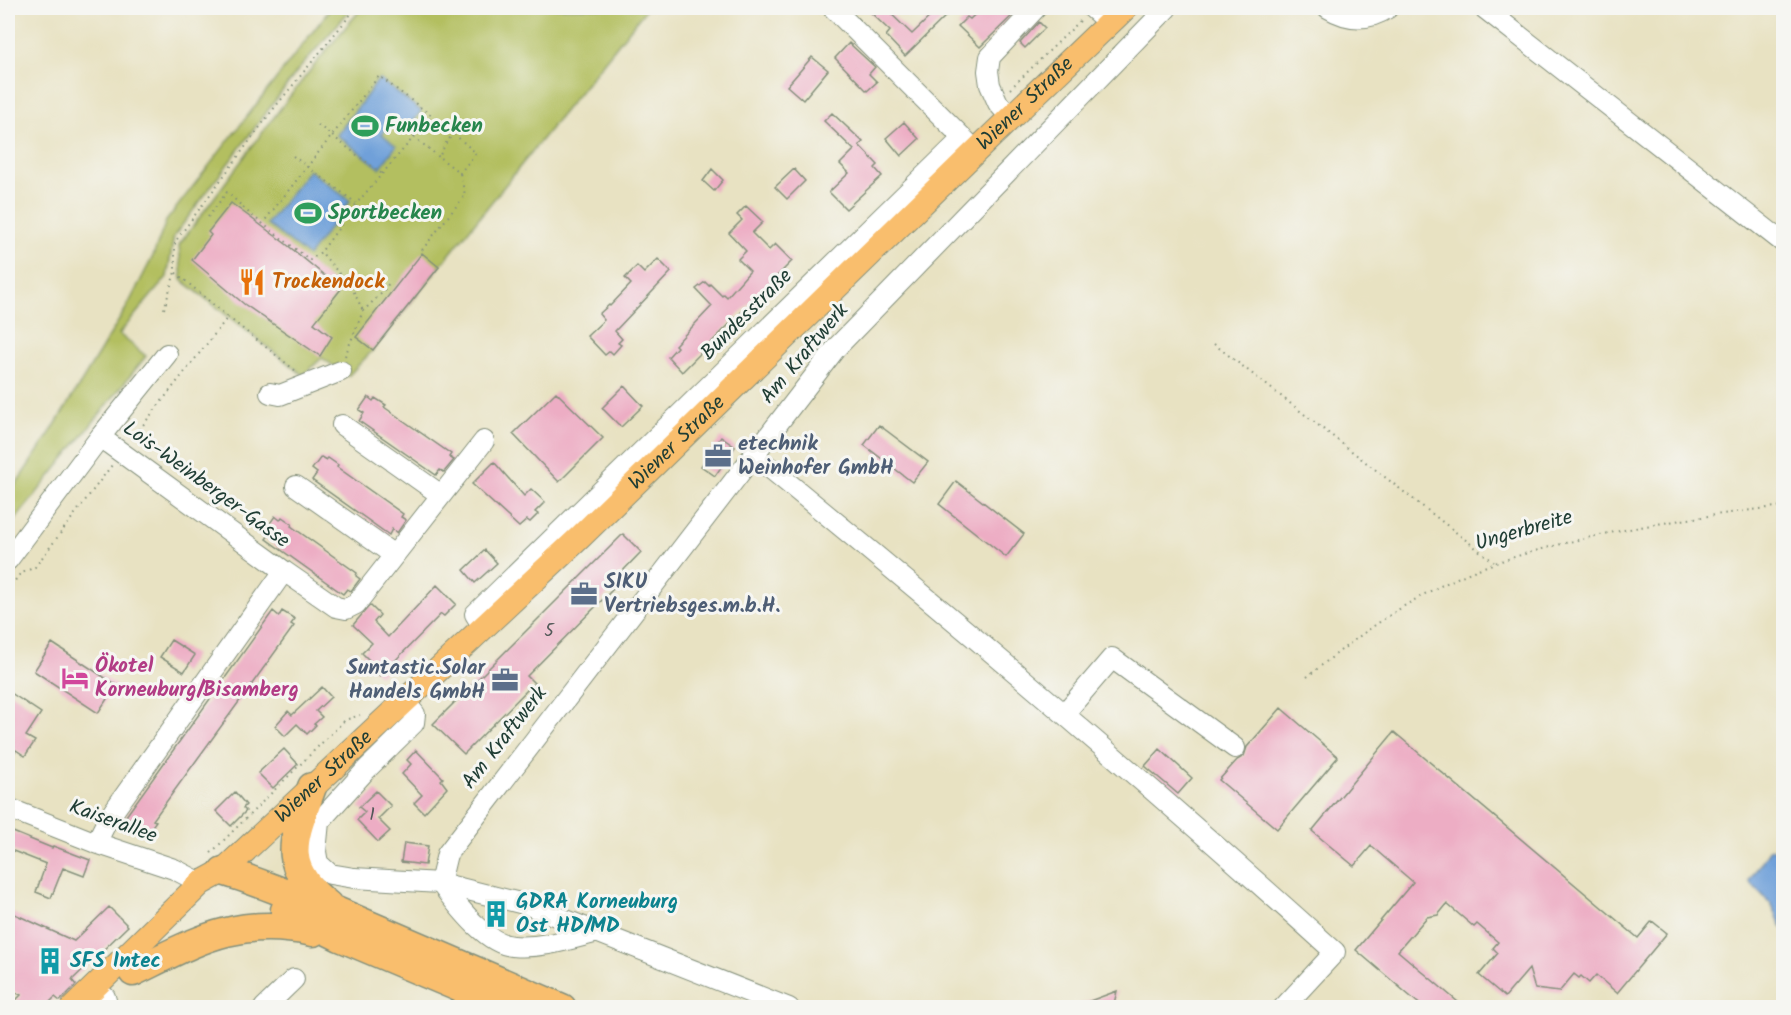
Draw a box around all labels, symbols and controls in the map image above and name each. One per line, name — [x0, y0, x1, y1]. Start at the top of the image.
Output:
street label: Wiener Straße — [969, 48, 1082, 159]
place label: Funbecken — [385, 110, 483, 143]
sports icon: Funbecken — [350, 111, 380, 141]
place label: Sportbecken — [328, 197, 442, 230]
sports icon: Sportbecken — [293, 198, 323, 228]
street label: Bundesstraße — [693, 261, 801, 369]
place label: Trockendock — [272, 266, 385, 299]
restaurant icon: Trockendock — [237, 267, 267, 297]
street label: Am Kraftwerk — [753, 296, 857, 412]
street label: Wiener Straße — [621, 387, 733, 498]
street label: Lois-Weinberger-Gasse — [115, 413, 297, 557]
place label: etechnik Weinhofer GmbH — [738, 428, 894, 485]
office icon: etechnik Weinhofer GmbH — [703, 441, 733, 471]
street label: Ungerbreite — [1471, 501, 1577, 561]
place label: SIKU Vertriebsges.m.b.H. — [604, 566, 780, 623]
office icon: SIKU Vertriebsges.m.b.H. — [569, 579, 599, 609]
house number: 5 — [544, 617, 555, 646]
place label: Ökotel Korneuburg/Bisamberg — [95, 650, 299, 707]
place label: Suntastic.Solar Handels GmbH — [346, 652, 486, 709]
hotel icon: Ökotel Korneuburg/Bisamberg — [60, 663, 90, 693]
office icon: Suntastic.Solar Handels GmbH — [490, 665, 520, 695]
street label: Am Kraftwerk — [454, 679, 556, 797]
street label: Wiener Straße — [267, 722, 381, 831]
street label: Kaiserallee — [64, 791, 162, 853]
house number: 1 — [369, 801, 375, 830]
place label: GDRA Korneuburg Ost HD/MD — [516, 886, 678, 943]
building icon: GDRA Korneuburg Ost HD/MD — [481, 899, 511, 929]
place label: SFS Intec — [70, 945, 161, 978]
building icon: SFS Intec — [35, 946, 65, 976]

